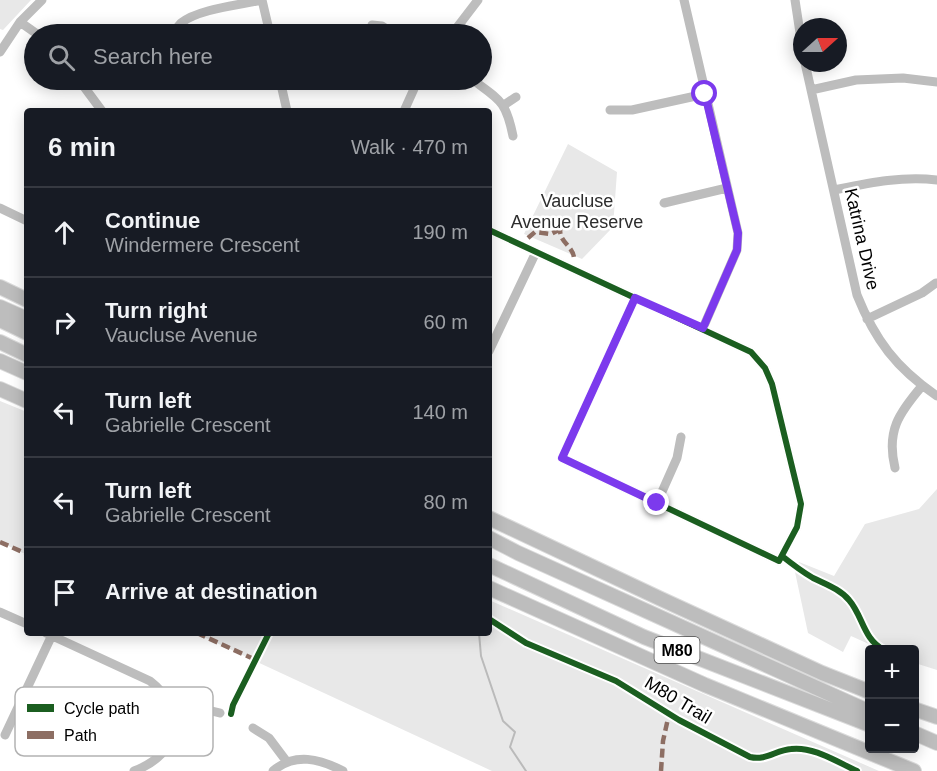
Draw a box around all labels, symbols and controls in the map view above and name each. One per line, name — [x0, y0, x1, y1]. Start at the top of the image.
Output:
north arrow — [793, 18, 847, 72]
search box — [24, 24, 492, 90]
icon: search — [45, 41, 78, 74]
text: Search here — [93, 44, 213, 69]
route start — [691, 80, 717, 106]
text: 6 min — [48, 132, 116, 162]
text: Walk · 470 m — [351, 136, 468, 158]
street label: Katrina Drive — [841, 186, 883, 292]
park label: Vaucluse Avenue Reserve — [511, 191, 643, 232]
text: Continue — [105, 208, 200, 233]
icon: ahead — [48, 216, 81, 249]
text: 190 m — [412, 221, 468, 243]
text: Windermere Crescent — [105, 234, 300, 256]
text: Turn right — [105, 298, 207, 323]
icon: right — [48, 306, 81, 339]
text: 60 m — [424, 311, 468, 333]
text: Vaucluse Avenue — [105, 324, 258, 346]
text: Turn left — [105, 388, 191, 413]
icon: left — [48, 396, 81, 429]
text: 140 m — [412, 401, 468, 423]
text: Gabrielle Crescent — [105, 414, 271, 436]
text: Turn left — [105, 478, 191, 503]
icon: left — [48, 486, 81, 519]
route end — [643, 489, 669, 515]
text: 80 m — [424, 491, 468, 513]
text: Gabrielle Crescent — [105, 504, 271, 526]
icon: arrive — [48, 576, 81, 609]
text: Arrive at destination — [105, 579, 318, 604]
road number: M80 — [654, 637, 700, 663]
map controls — [865, 645, 919, 753]
button: + — [865, 645, 919, 699]
street label: M80 Trail — [641, 672, 715, 728]
legend — [15, 687, 213, 756]
button: − — [865, 699, 919, 753]
text: Cycle path — [64, 700, 140, 717]
text: Path — [64, 727, 97, 744]

